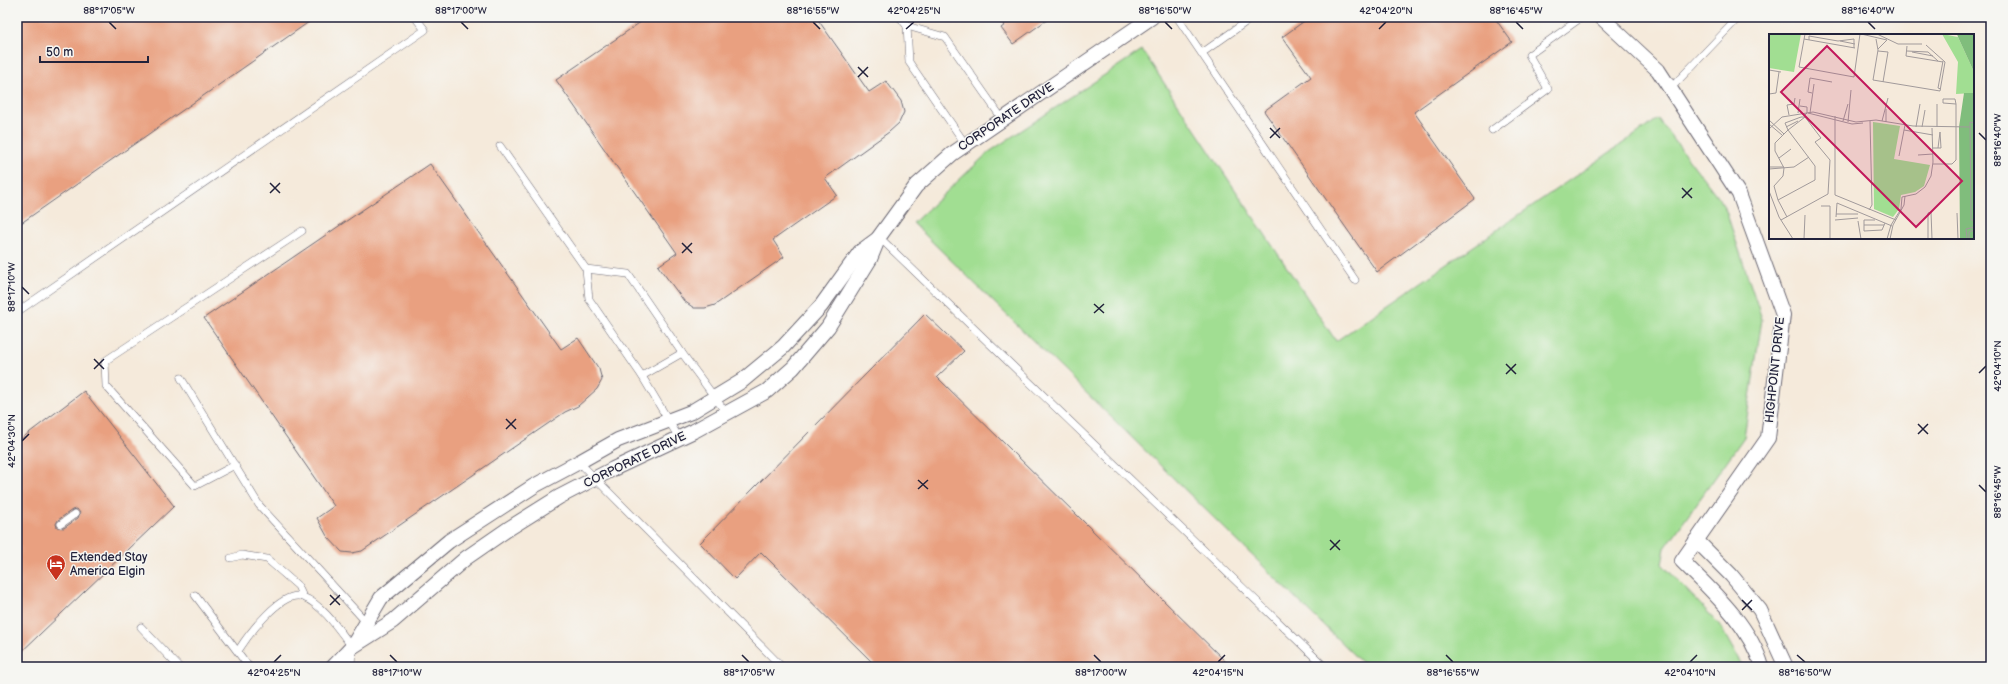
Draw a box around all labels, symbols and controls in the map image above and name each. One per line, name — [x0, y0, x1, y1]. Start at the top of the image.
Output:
text: 88°17'05"W — [83, 5, 135, 17]
text: 88°17'00"W — [435, 5, 487, 17]
text: 88°16'55"W — [787, 5, 839, 17]
text: 42°04'25"N — [887, 5, 941, 17]
text: 88°16'50"W — [1139, 5, 1191, 17]
text: 42°04'20"N — [1359, 5, 1413, 17]
text: 88°16'45"W — [1489, 5, 1543, 17]
text: 88°16'40"W — [1841, 5, 1895, 17]
inset map — [1769, 34, 1974, 239]
scale bar — [40, 38, 148, 64]
text: 50 m — [46, 45, 73, 60]
street label: CORPORATE DRIVE — [955, 79, 1057, 155]
text: 88°16'40"W — [1992, 113, 2004, 167]
text: 88°17'10"W — [6, 262, 18, 312]
street label: HIGHPOINT DRIVE — [1762, 316, 1788, 424]
text: 42°04'10"N — [1992, 340, 2004, 392]
text: 42°04'30"N — [6, 414, 18, 468]
street label: CORPORATE DRIVE — [581, 429, 689, 491]
text: 88°16'45"W — [1992, 465, 2004, 519]
place label: Extended Stay America Elgin — [70, 550, 148, 579]
hotel icon: Extended Stay America Elgin — [45, 553, 67, 581]
text: 42°04'25"N — [247, 667, 301, 679]
text: 88°17'10"W — [372, 667, 422, 679]
text: 88°17'05"W — [723, 667, 775, 679]
text: 88°17'00"W — [1075, 667, 1127, 679]
text: 42°04'15"N — [1192, 667, 1244, 679]
text: 88°16'55"W — [1427, 667, 1479, 679]
text: 42°04'10"N — [1664, 667, 1716, 679]
text: 88°16'50"W — [1779, 667, 1831, 679]

